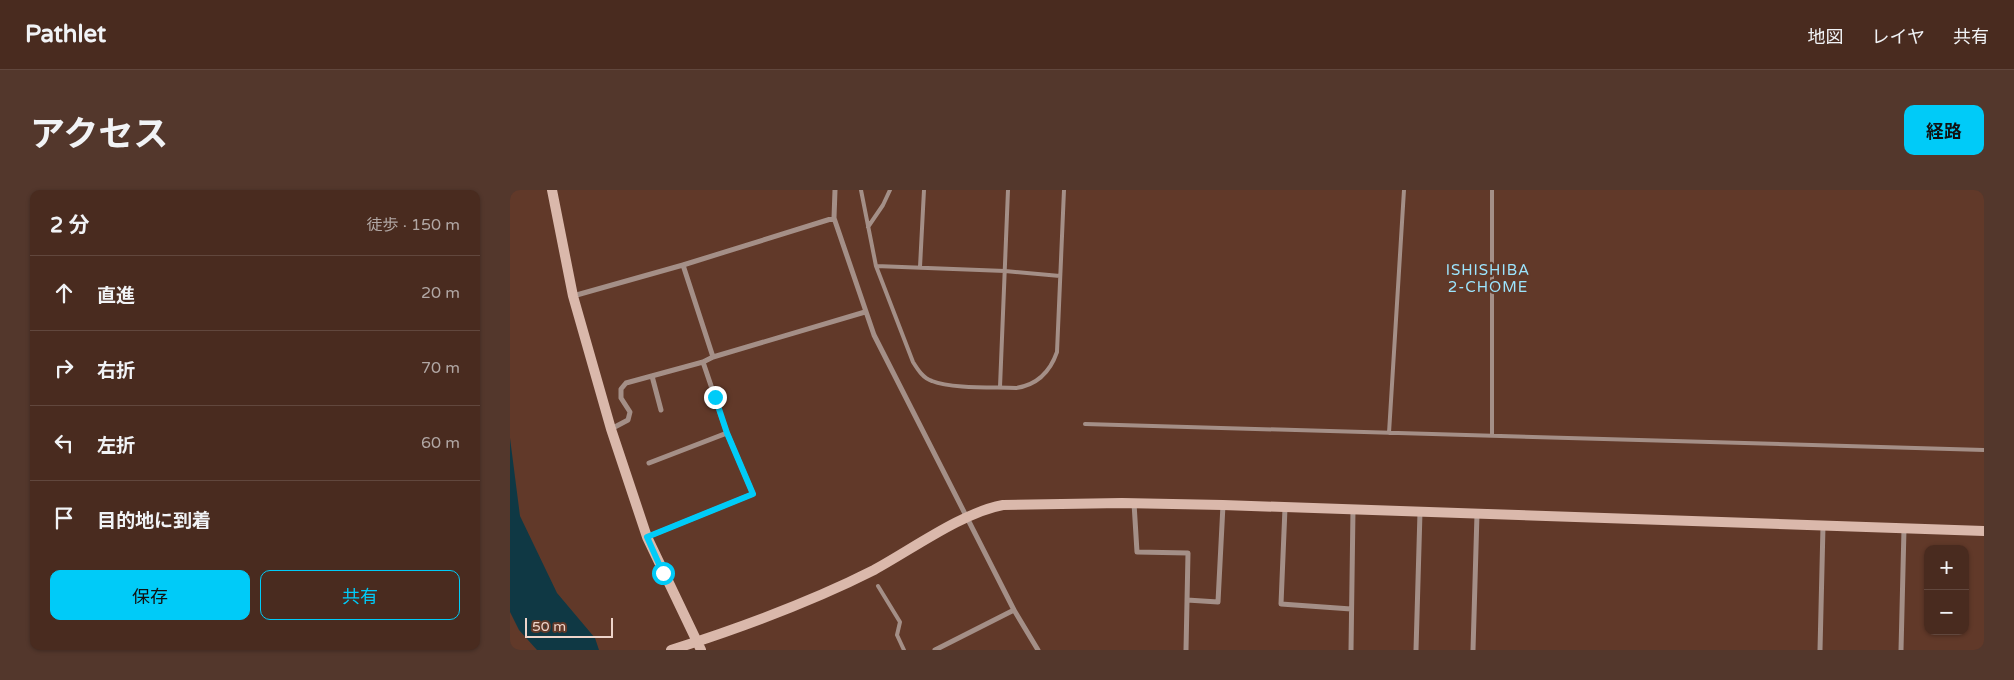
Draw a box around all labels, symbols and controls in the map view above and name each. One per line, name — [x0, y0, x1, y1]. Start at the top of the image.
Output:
text: Pathlet — [25, 20, 106, 49]
text: 地図 — [1808, 26, 1844, 48]
text: レイヤ — [1872, 26, 1925, 48]
text: 共有 — [1953, 26, 1989, 48]
button: 経路 — [1904, 105, 1984, 155]
text: アクセス — [30, 114, 168, 156]
text: 2 分 — [50, 213, 90, 238]
text: 徒歩 · 150 m — [367, 215, 460, 235]
district label: ISHISHIBA 2-CHOME — [1446, 261, 1530, 296]
icon: ahead — [50, 279, 78, 307]
text: 20 m — [421, 283, 460, 303]
text: 直進 — [97, 285, 135, 307]
icon: right — [50, 354, 78, 382]
text: 70 m — [421, 358, 460, 378]
text: 右折 — [97, 360, 135, 382]
route end — [704, 386, 727, 409]
icon: left — [50, 429, 78, 457]
text: 60 m — [421, 433, 460, 453]
text: 左折 — [97, 435, 135, 457]
icon: arrive — [50, 504, 78, 532]
text: 目的地に到着 — [97, 510, 211, 532]
map controls — [1924, 545, 1969, 635]
button: + — [1924, 545, 1969, 590]
route start — [652, 562, 675, 585]
button: 保存 — [50, 570, 250, 620]
button: 共有 — [260, 570, 460, 620]
button: − — [1924, 590, 1969, 635]
scale bar — [525, 615, 612, 638]
text: 50 m — [532, 618, 566, 635]

